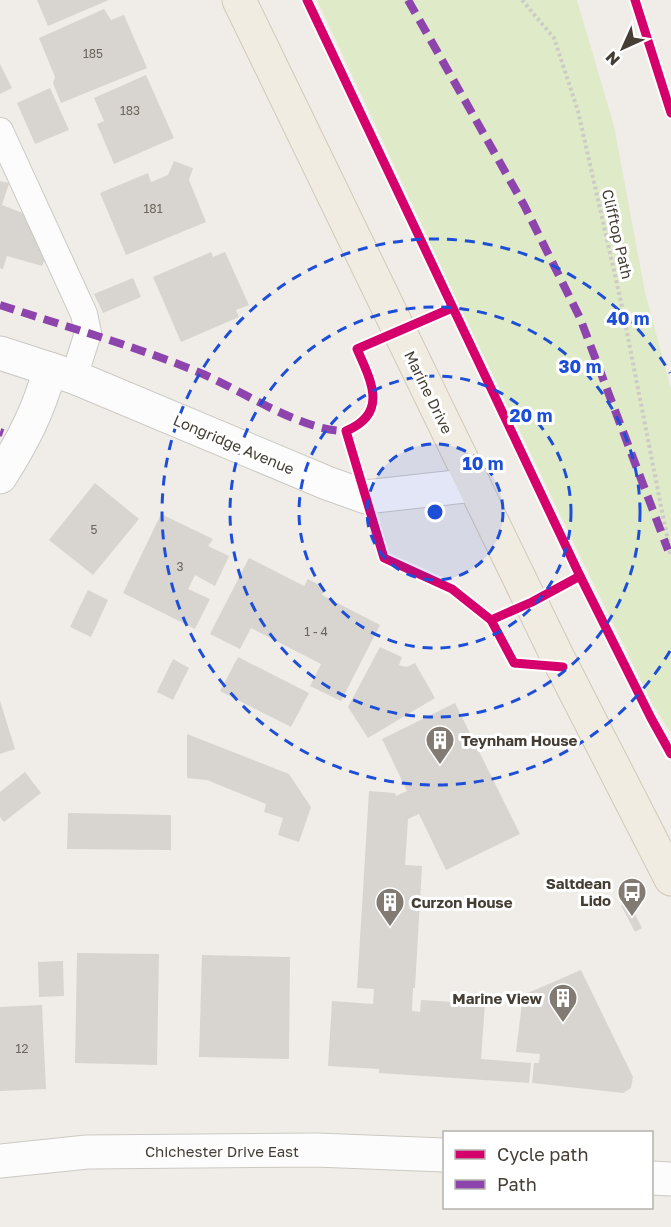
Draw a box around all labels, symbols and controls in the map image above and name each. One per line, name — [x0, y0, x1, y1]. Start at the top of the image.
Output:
north arrow — [593, 18, 653, 78]
house number: 185 — [83, 46, 103, 61]
text: N — [601, 47, 624, 70]
house number: 183 — [120, 103, 140, 118]
street label: Clifftop Path — [599, 187, 637, 281]
house number: 181 — [144, 201, 163, 216]
text: 40 m — [606, 307, 650, 329]
street label: Marine Drive — [401, 348, 457, 437]
text: 30 m — [559, 355, 601, 377]
text: 20 m — [510, 404, 552, 426]
street label: Longridge Avenue — [171, 410, 297, 478]
text: 10 m — [462, 452, 504, 474]
centre of rings — [425, 502, 445, 522]
house number: 5 — [91, 522, 98, 537]
house number: 3 — [176, 559, 184, 574]
house number: 1 - 4 — [304, 624, 328, 639]
building icon: Teynham House — [424, 724, 456, 766]
place label: Teynham House — [461, 731, 578, 749]
place label: Saltdean Lido — [546, 874, 611, 909]
bus stop icon: Saltdean Lido — [616, 876, 648, 918]
building icon: Curzon House — [374, 886, 406, 928]
place label: Curzon House — [411, 893, 513, 911]
building icon: Marine View — [547, 982, 579, 1024]
place label: Marine View — [452, 989, 543, 1007]
house number: 12 — [16, 1041, 28, 1056]
legend — [443, 1131, 653, 1209]
street label: Chichester Drive East — [145, 1142, 299, 1160]
text: Cycle path — [497, 1143, 589, 1165]
text: Path — [497, 1173, 537, 1195]

